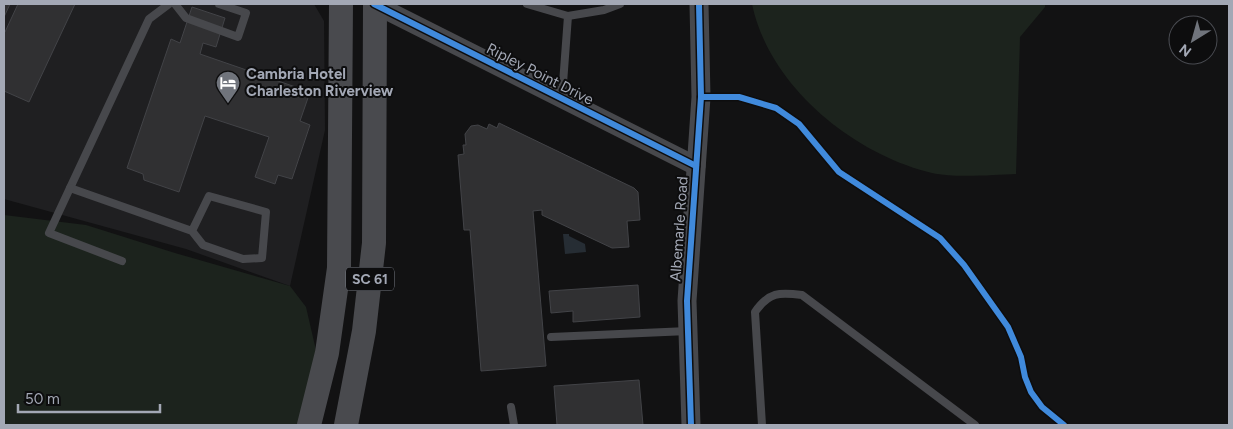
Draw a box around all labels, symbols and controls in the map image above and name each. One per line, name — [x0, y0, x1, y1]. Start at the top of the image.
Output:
north arrow — [1168, 15, 1218, 65]
street label: Ripley Point Drive — [483, 39, 597, 109]
text: N — [1176, 40, 1195, 60]
place label: Cambria Hotel Charleston Riverview — [246, 65, 394, 100]
hotel icon: Cambria Hotel Charleston Riverview — [215, 70, 241, 104]
street label: Albemarle Road — [666, 176, 692, 282]
road number: SC 61 — [346, 268, 394, 290]
scale bar — [18, 382, 160, 414]
text: 50 m — [25, 390, 60, 408]

